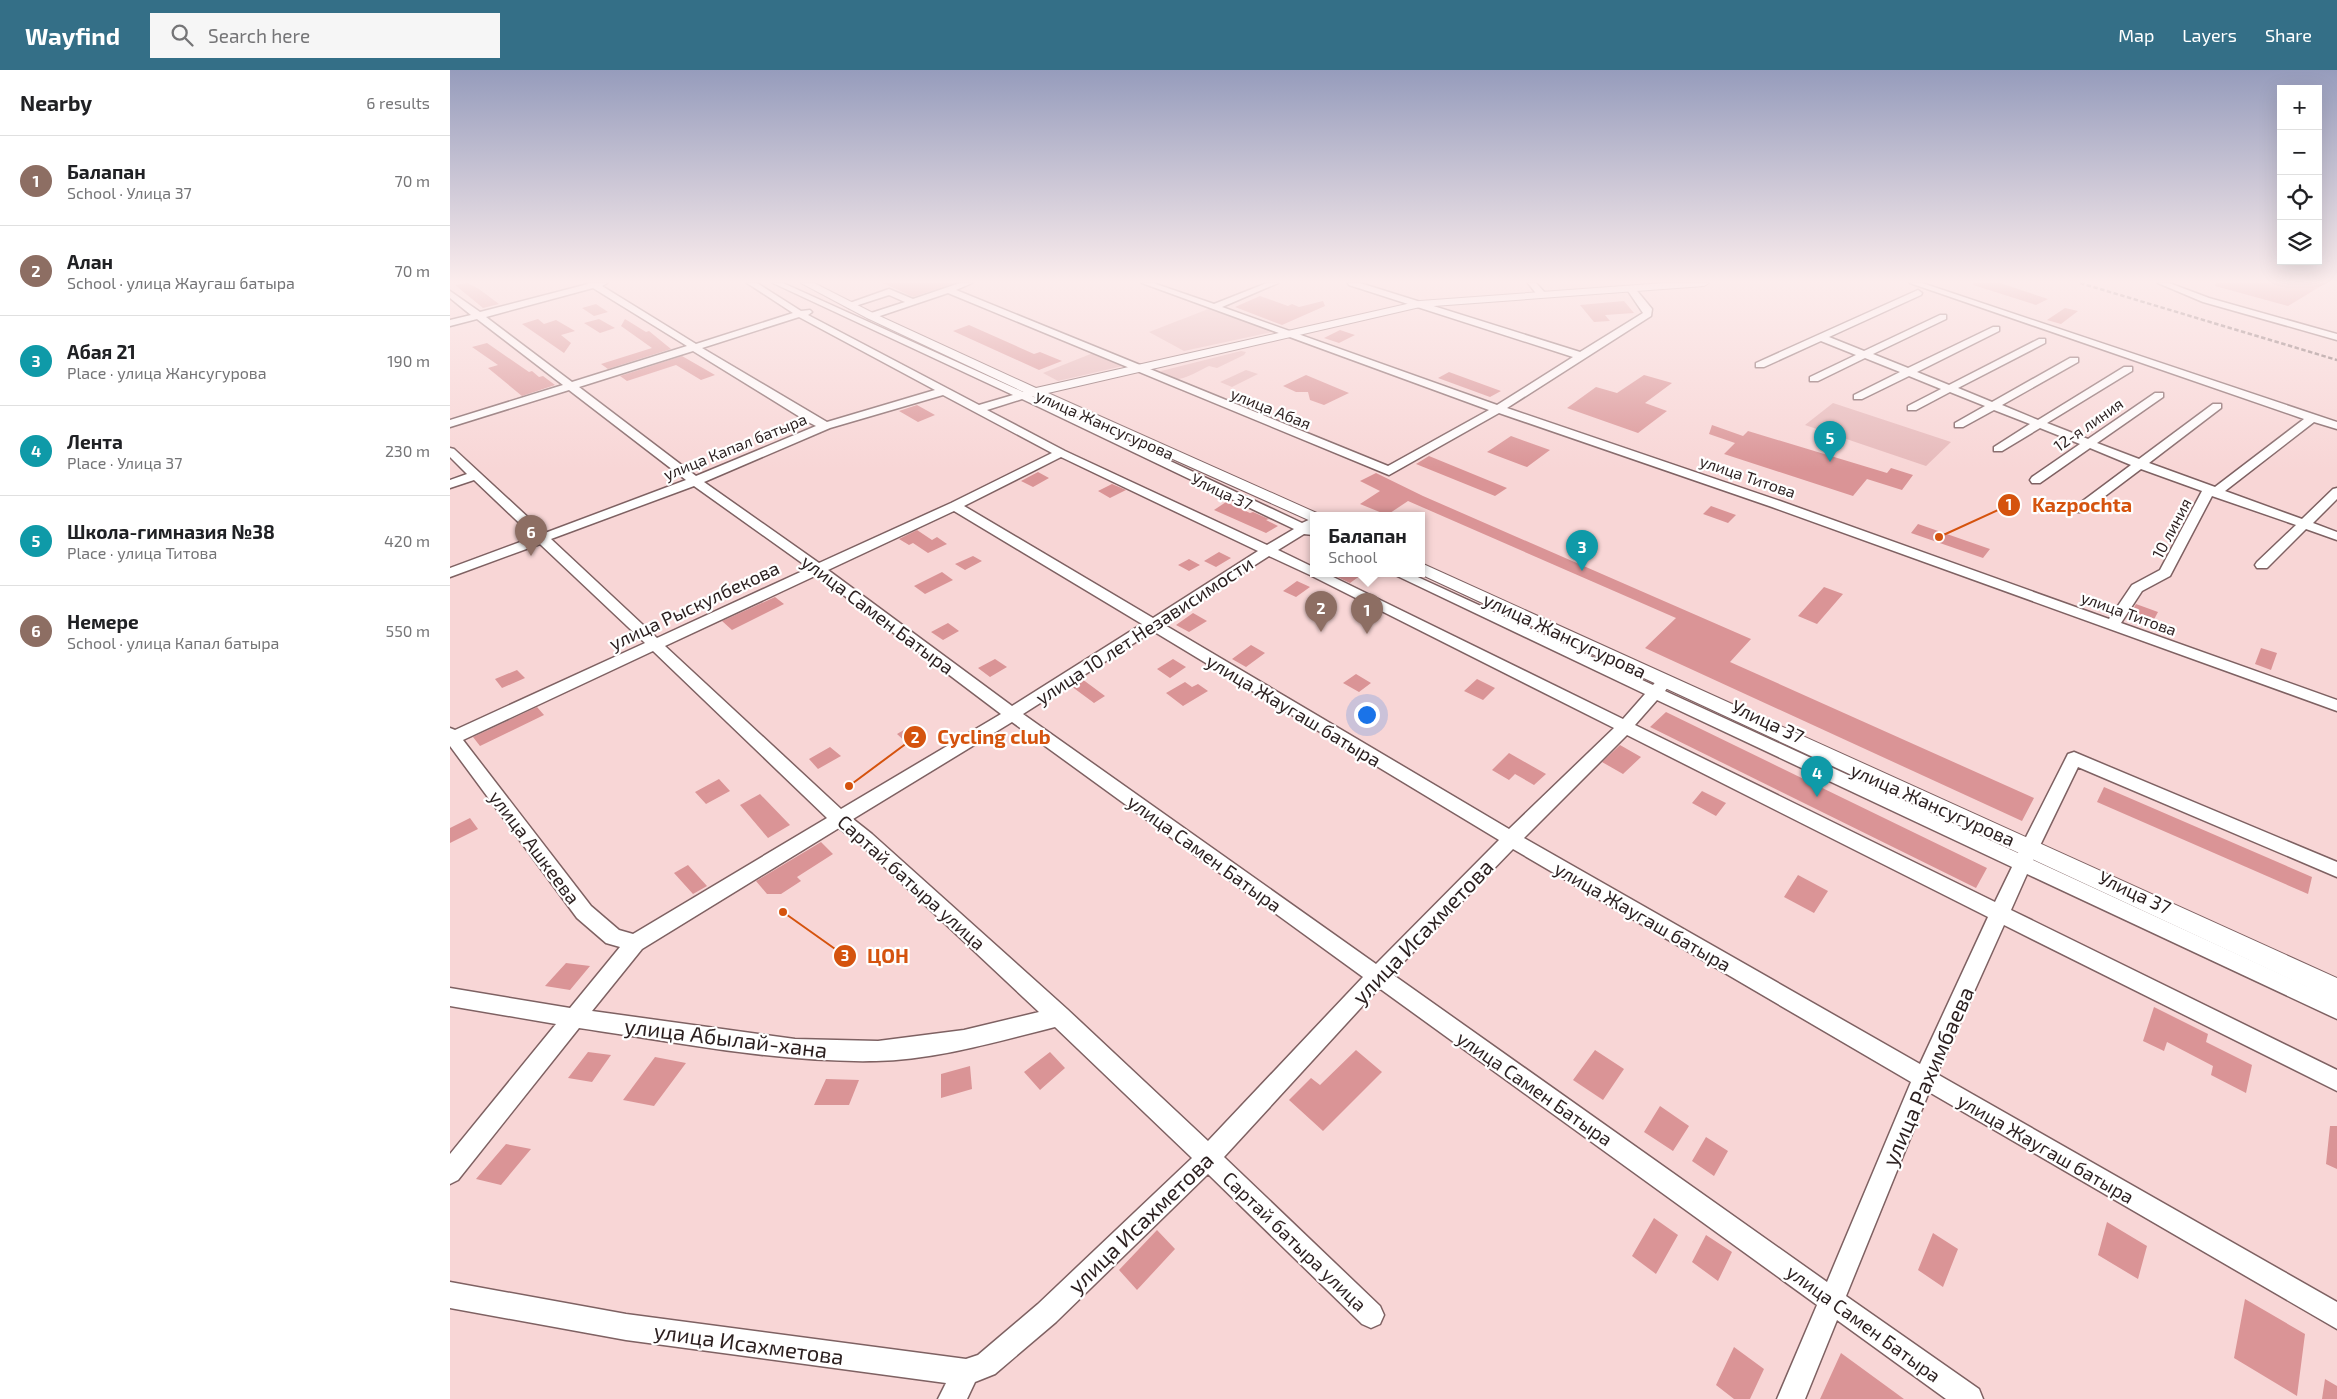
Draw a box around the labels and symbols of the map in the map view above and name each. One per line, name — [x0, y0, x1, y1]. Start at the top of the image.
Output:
street label: улица Абая — [1228, 383, 1314, 434]
street label: улица Жансугурова — [1032, 385, 1177, 464]
street label: 12-я линия — [2050, 393, 2126, 455]
street label: улица Капал батыра — [661, 409, 810, 484]
pin: 5 — [1814, 421, 1846, 462]
street label: улица Титова — [1697, 451, 1798, 502]
street label: Улица 37 — [1188, 469, 1256, 513]
callout: Kazpochta — [1997, 487, 2142, 522]
text: Kazpochta — [2032, 492, 2132, 516]
text: 1 — [2006, 495, 2012, 513]
street label: 10 линия — [2147, 495, 2195, 561]
pin: 6 — [515, 515, 547, 556]
pin: 3 — [1566, 530, 1598, 571]
street label: улица Самен Батыра — [797, 549, 959, 680]
street label: улица 10 лет Независимости — [1031, 551, 1258, 710]
street label: улица Рыскулбекова — [605, 555, 783, 655]
street label: улица Жансугурова — [1479, 587, 1650, 684]
street label: улица Титова — [2078, 587, 2179, 640]
pin: 2 — [1305, 591, 1337, 632]
pin: 1 — [1351, 593, 1383, 634]
street label: улица Жаугаш батыра — [1202, 649, 1386, 772]
street label: Улица 37 — [1728, 694, 1808, 748]
your location — [1354, 702, 1380, 728]
callout: Cycling club — [902, 720, 1061, 755]
text: Cycling club — [937, 724, 1051, 749]
text: 2 — [911, 728, 920, 746]
pin: 4 — [1801, 756, 1833, 797]
street label: улица Жансугурова — [1847, 757, 2019, 851]
street label: улица Ашкеева — [484, 786, 585, 909]
street label: улица Самен Батыра — [1123, 789, 1287, 917]
street label: Сартай батыра улица — [833, 810, 991, 955]
street label: улица Исахметова — [1346, 853, 1499, 1010]
street label: улица Жаугаш батыра — [1550, 856, 1735, 977]
street label: Улица 37 — [2095, 865, 2175, 919]
callout: ЦОН — [832, 938, 919, 973]
text: ЦОН — [867, 943, 909, 967]
text: 3 — [841, 946, 849, 964]
street label: улица Рахимбаева — [1876, 982, 1979, 1170]
street label: улица Абылай-хана — [623, 1012, 829, 1063]
street label: улица Самен Батыра — [1452, 1026, 1617, 1151]
street label: улица Жаугаш батыра — [1953, 1088, 2138, 1209]
street label: улица Исахметова — [1062, 1146, 1219, 1299]
street label: Сартай батыра улица — [1218, 1166, 1372, 1316]
street label: улица Самен Батыра — [1782, 1259, 1946, 1387]
street label: улица Исахметова — [652, 1317, 846, 1370]

